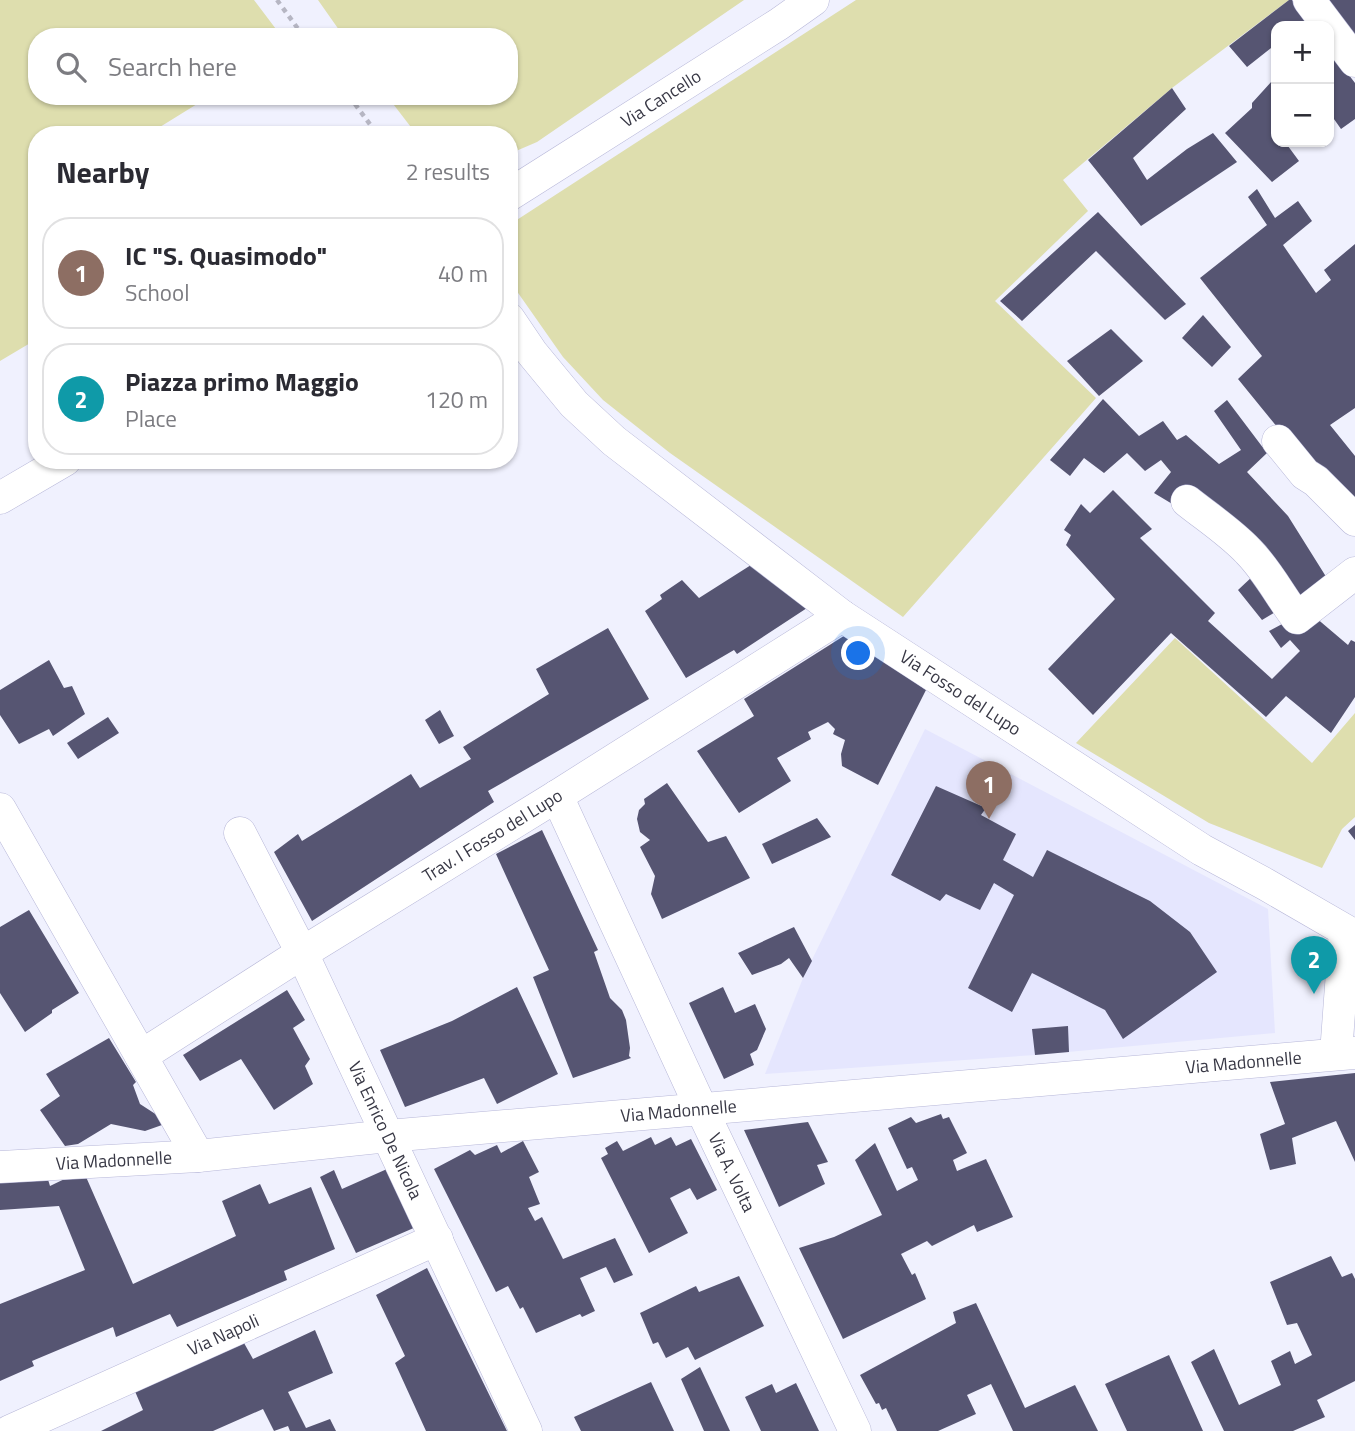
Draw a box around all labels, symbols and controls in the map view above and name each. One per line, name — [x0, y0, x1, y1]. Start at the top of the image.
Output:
map controls — [1271, 21, 1334, 147]
button: + — [1271, 21, 1334, 84]
search box — [28, 28, 518, 105]
text: Search here — [108, 47, 237, 86]
icon: search — [52, 48, 90, 86]
street label: Via Cancello — [615, 63, 706, 134]
button: − — [1271, 84, 1334, 147]
text: Nearby — [56, 149, 149, 195]
text: 2 results — [406, 154, 490, 189]
text: IC "S. Quasimodo" — [125, 236, 327, 275]
text: 1 — [75, 256, 87, 291]
text: 40 m — [438, 256, 488, 291]
text: School — [125, 275, 189, 310]
text: Piazza primo Maggio — [125, 362, 359, 401]
text: 2 — [75, 382, 87, 417]
text: 120 m — [425, 382, 488, 417]
text: Place — [125, 401, 177, 436]
your location — [841, 636, 875, 670]
street label: Via Fosso del Lupo — [894, 643, 1027, 742]
pin: 1 — [966, 761, 1012, 819]
street label: Trav. I Fosso del Lupo — [417, 782, 568, 889]
pin: 2 — [1291, 936, 1337, 994]
street label: Via Madonnelle — [1184, 1044, 1303, 1081]
street label: Via Enrico De Nicola — [342, 1057, 430, 1204]
street label: Via Madonnelle — [619, 1092, 738, 1129]
street label: Via A. Volta — [702, 1128, 763, 1216]
street label: Via Madonnelle — [55, 1143, 173, 1177]
street label: Via Napoli — [183, 1307, 263, 1362]

